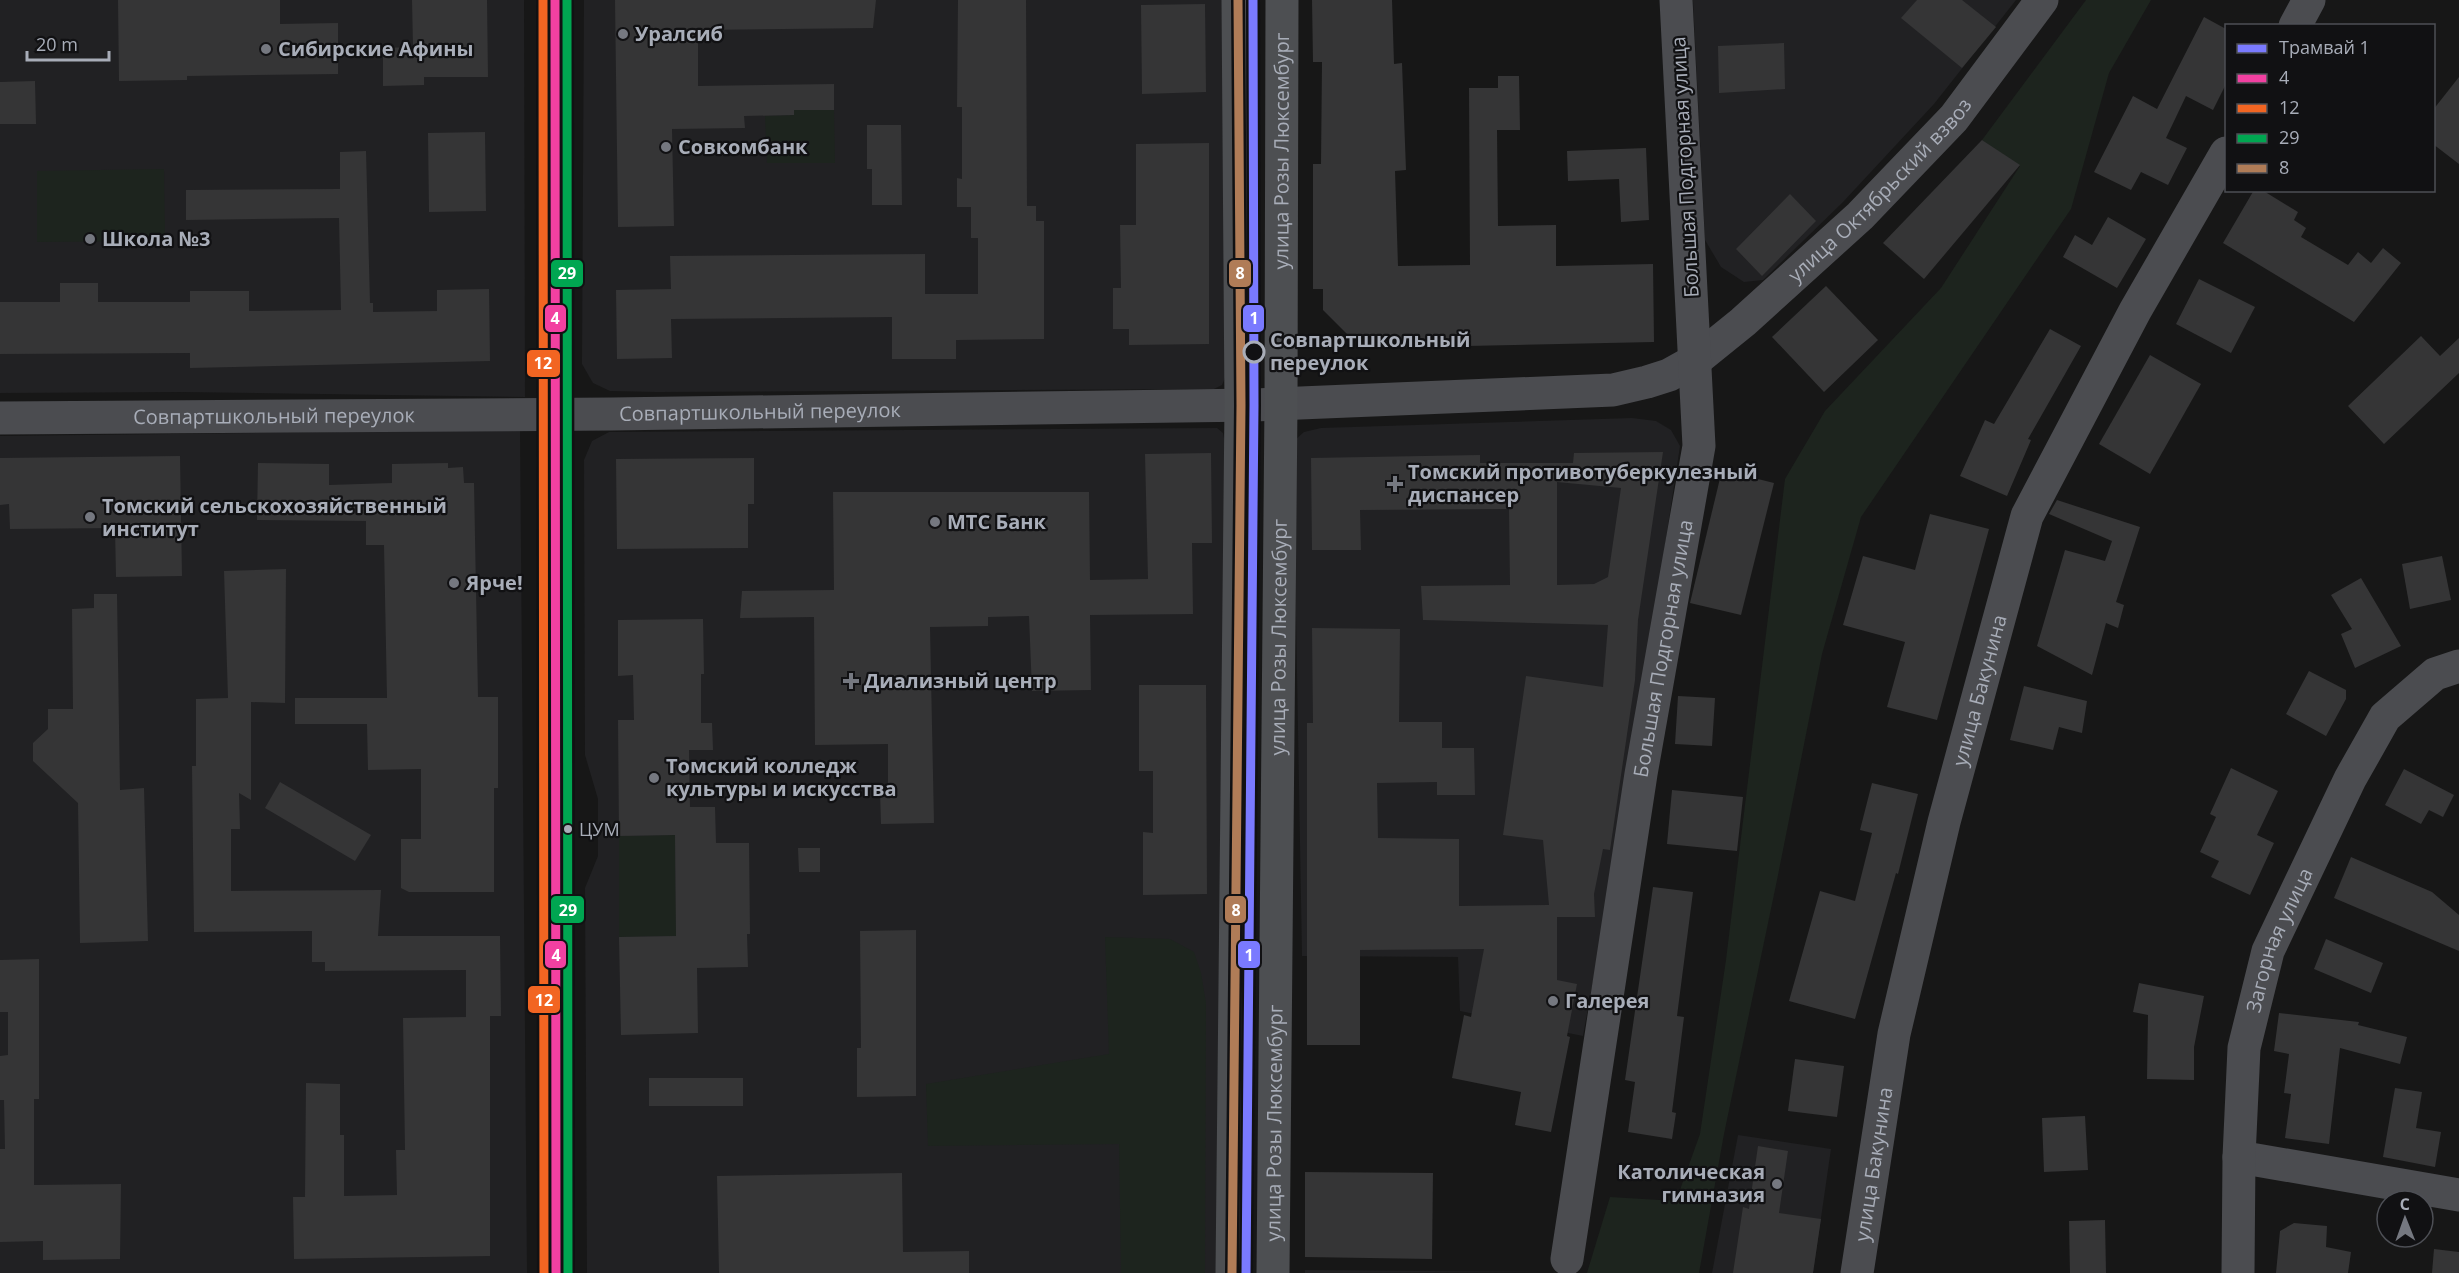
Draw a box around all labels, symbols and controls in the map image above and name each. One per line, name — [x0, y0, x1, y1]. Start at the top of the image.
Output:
place label: Уралсиб — [635, 20, 723, 47]
scale bar — [27, 24, 110, 62]
legend — [2225, 24, 2435, 192]
marker: Уралсиб — [616, 27, 630, 41]
text: 20 m — [36, 32, 78, 56]
street label: улица Розы Люксембург — [1267, 32, 1295, 269]
place label: Сибирские Афины — [278, 35, 473, 62]
text: Трамвай 1 — [2279, 35, 2370, 59]
street label: Большая Подгорная улица — [1664, 36, 1705, 298]
marker: Сибирские Афины — [259, 42, 273, 56]
text: 4 — [2279, 65, 2289, 89]
street label: улица Октябрьский взвоз — [1782, 92, 1977, 288]
text: 12 — [2279, 95, 2300, 119]
text: 29 — [2279, 125, 2300, 149]
place label: Совкомбанк — [678, 133, 808, 160]
marker: Совкомбанк — [659, 140, 673, 154]
text: 8 — [2279, 155, 2289, 179]
place label: Школа №3 — [102, 225, 211, 252]
marker: Школа №3 — [83, 232, 97, 246]
line badge: 29 — [550, 259, 584, 288]
line badge: 8 — [1228, 259, 1252, 288]
text: 29 — [558, 262, 576, 284]
text: 8 — [1235, 262, 1245, 284]
line badge: 4 — [544, 304, 567, 333]
line badge: 1 — [1242, 304, 1265, 333]
text: 4 — [550, 307, 560, 329]
text: 1 — [1249, 307, 1259, 329]
place label: Совпартшкольный переулок — [1270, 326, 1471, 376]
marker: Совпартшкольный переулок — [1243, 341, 1265, 363]
line badge: 12 — [526, 349, 561, 378]
text: 12 — [534, 352, 552, 374]
street label: Совпартшкольный переулок — [619, 396, 902, 427]
street label: Совпартшкольный переулок — [133, 401, 416, 430]
place label: Томский противотуберкулезный диспансер — [1408, 458, 1758, 508]
marker: Томский противотуберкулезный диспансер — [1386, 475, 1404, 493]
place label: Томский сельскохозяйственный институт — [102, 492, 447, 542]
place label: МТС Банк — [947, 508, 1046, 535]
marker: Томский сельскохозяйственный институт — [83, 510, 97, 524]
marker: МТС Банк — [928, 515, 942, 529]
street label: Большая Подгорная улица — [1627, 517, 1699, 780]
street label: улица Розы Люксембург — [1264, 518, 1293, 755]
place label: Ярче! — [465, 569, 523, 596]
marker: Ярче! — [447, 576, 461, 590]
street label: улица Бакунина — [1946, 611, 2013, 769]
place label: Диализный центр — [864, 667, 1057, 694]
marker: Диализный центр — [842, 672, 860, 690]
place label: Томский колледж культуры и искусства — [666, 752, 897, 802]
marker: Томский колледж культуры и искусства — [647, 771, 661, 785]
place label: ЦУМ — [579, 817, 620, 841]
marker: ЦУМ — [562, 823, 574, 835]
street label: Загорная улица — [2239, 863, 2319, 1015]
line badge: 29 — [550, 895, 585, 924]
line badge: 8 — [1224, 895, 1247, 924]
text: 29 — [559, 899, 577, 921]
text: 8 — [1231, 899, 1241, 921]
line badge: 4 — [544, 940, 567, 969]
line badge: 1 — [1237, 940, 1261, 969]
text: 4 — [551, 944, 561, 966]
text: 1 — [1244, 944, 1254, 966]
line badge: 12 — [527, 985, 561, 1014]
place label: Галерея — [1565, 987, 1649, 1014]
text: 12 — [535, 989, 553, 1011]
marker: Галерея — [1546, 994, 1560, 1008]
street label: улица Розы Люксембург — [1259, 1004, 1288, 1241]
street label: улица Бакунина — [1848, 1085, 1899, 1243]
place label: Католическая гимназия — [1617, 1158, 1765, 1208]
marker: Католическая гимназия — [1770, 1177, 1784, 1191]
north arrow — [2375, 1189, 2435, 1249]
text: С — [2399, 1193, 2410, 1215]

